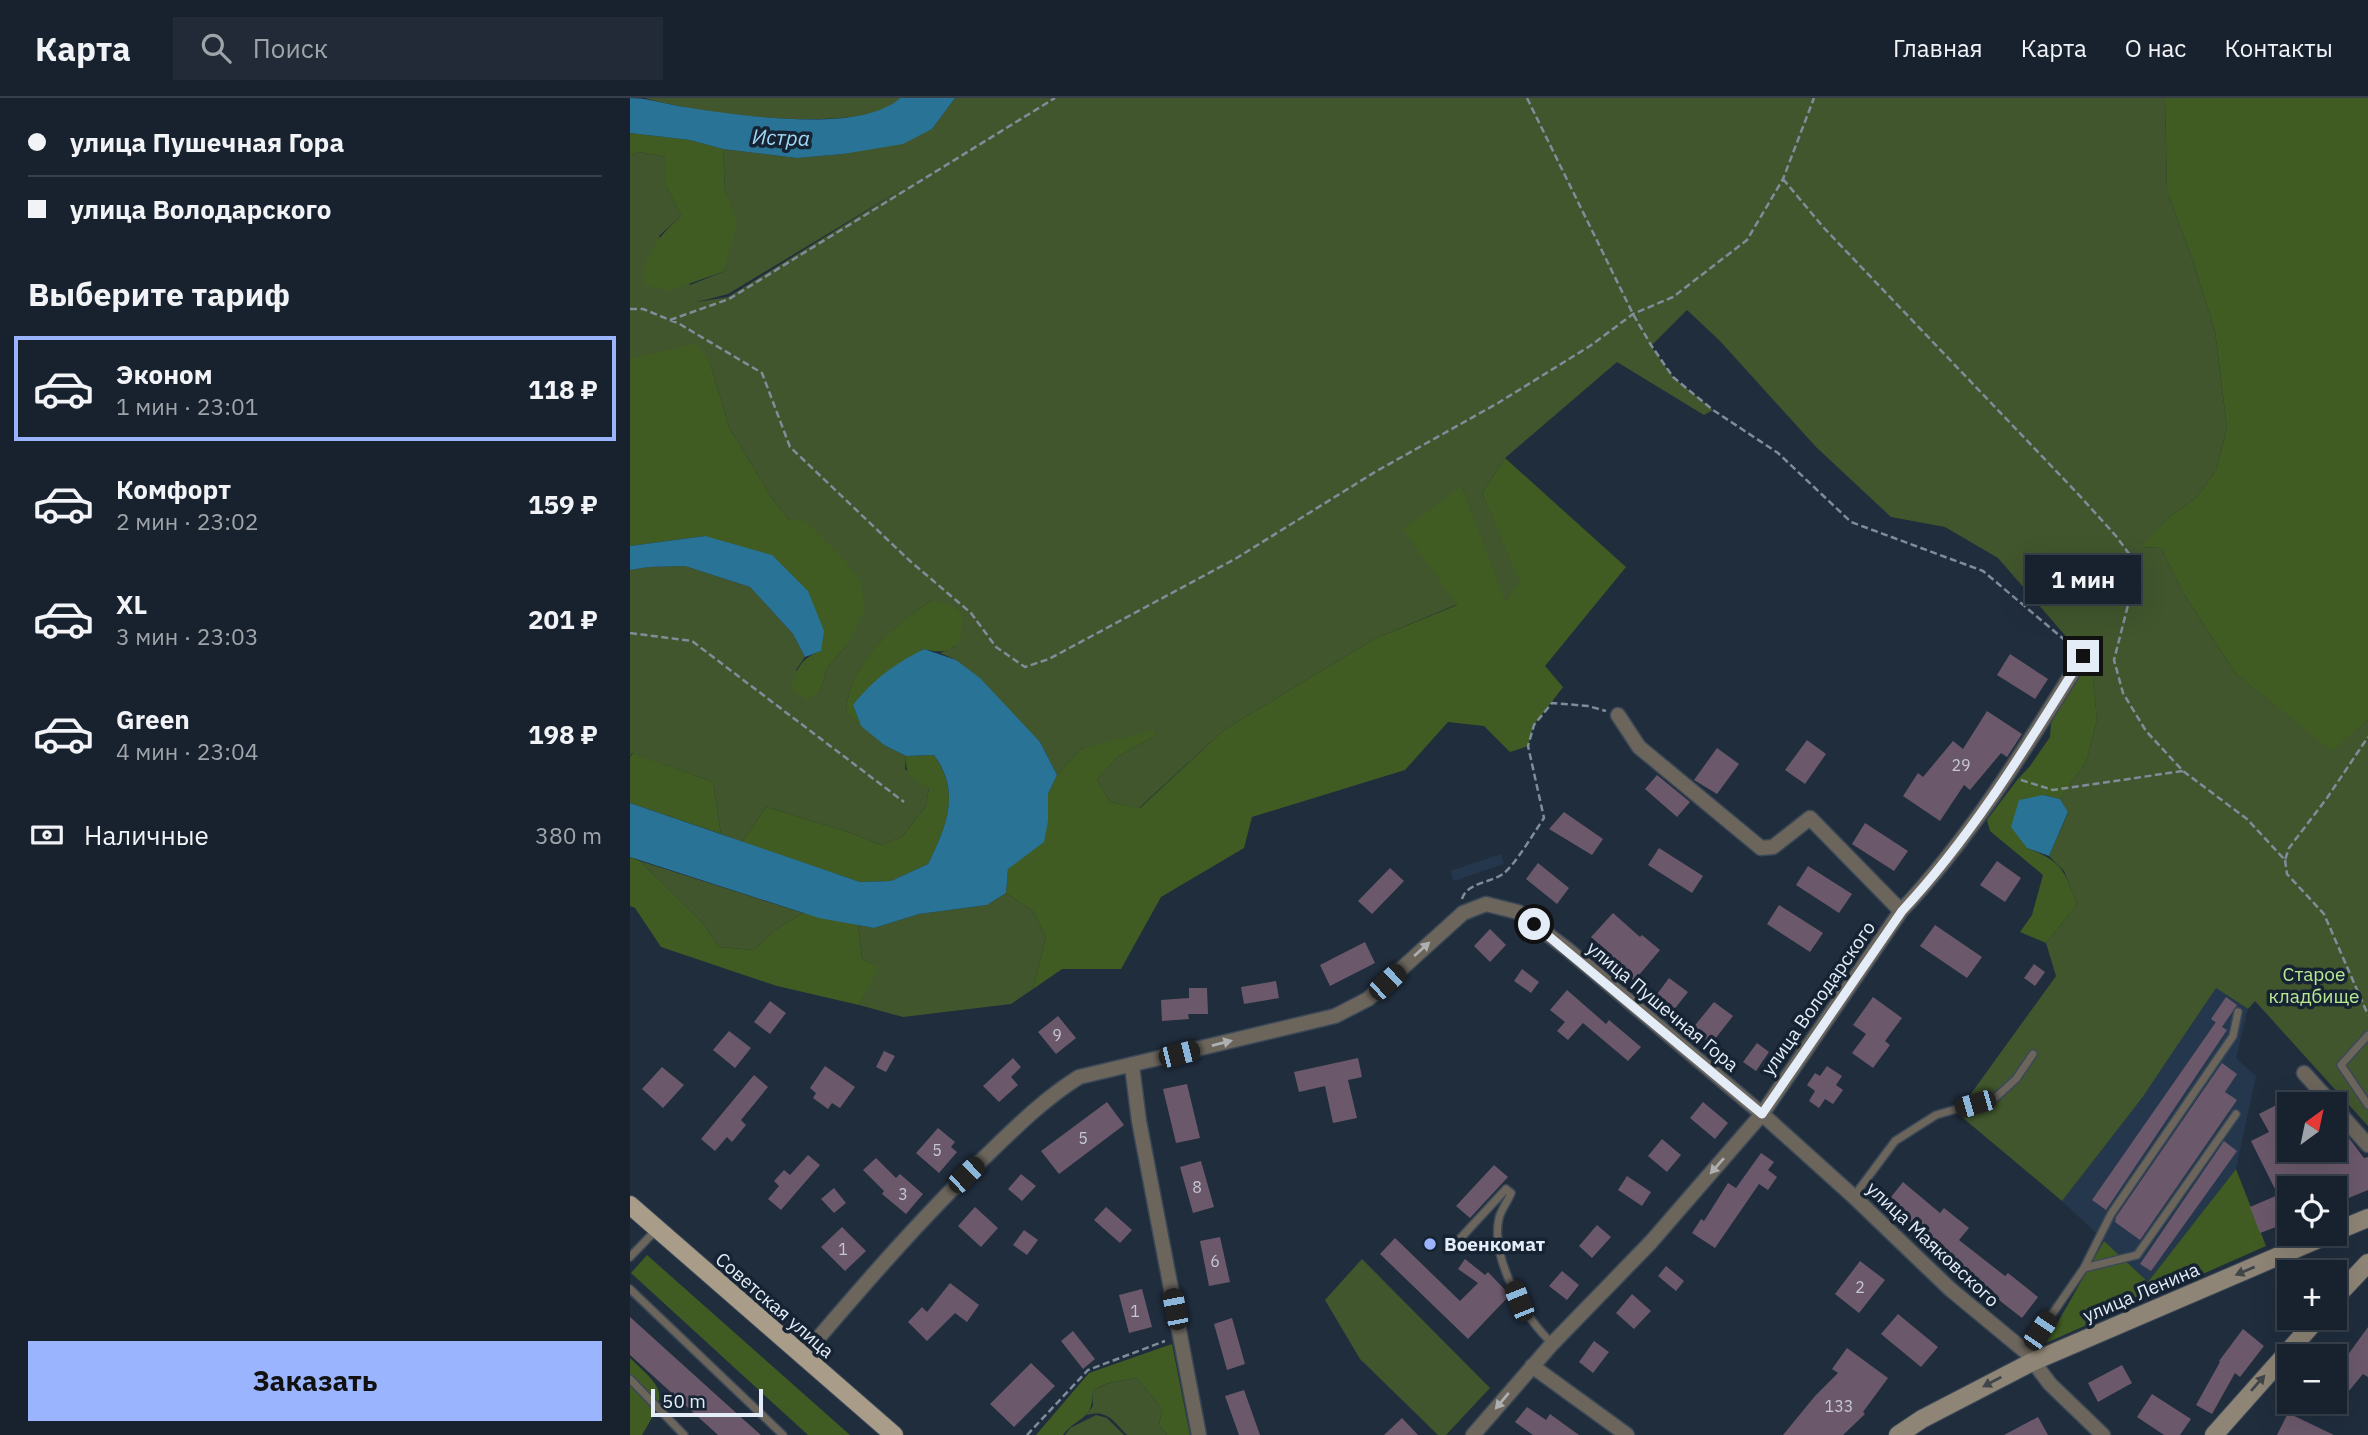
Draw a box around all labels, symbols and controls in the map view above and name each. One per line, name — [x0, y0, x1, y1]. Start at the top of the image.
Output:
search box — [173, 17, 663, 80]
text: Карта — [35, 27, 131, 70]
icon: search — [197, 29, 235, 67]
text: Поиск — [253, 31, 328, 65]
text: Главная — [1893, 32, 1983, 64]
text: Карта — [2021, 32, 2087, 64]
text: О нас — [2125, 32, 2186, 64]
text: Контакты — [2224, 32, 2333, 64]
water label: Истра — [752, 122, 810, 152]
text: улица Пушечная Гора — [70, 125, 344, 159]
text: улица Володарского — [70, 192, 332, 226]
text: Выберите тариф — [28, 273, 290, 315]
icon: car — [32, 357, 95, 420]
text: Эконом — [116, 357, 213, 391]
text: 118 ₽ — [528, 372, 598, 406]
text: 1 мин · 23:01 — [116, 391, 259, 421]
icon: car — [32, 472, 95, 535]
text: Комфорт — [116, 472, 231, 506]
text: 159 ₽ — [528, 487, 598, 521]
text: 2 мин · 23:02 — [116, 506, 259, 536]
callout: 1 мин — [2025, 554, 2141, 603]
text: 1 мин — [2051, 564, 2115, 594]
icon: car — [32, 587, 95, 650]
text: XL — [116, 587, 147, 621]
text: 201 ₽ — [528, 602, 598, 636]
text: 3 мин · 23:03 — [116, 621, 259, 651]
route end — [2067, 640, 2099, 672]
icon: car — [32, 702, 95, 765]
text: Green — [116, 702, 190, 736]
text: 198 ₽ — [528, 717, 598, 751]
text: 4 мин · 23:04 — [116, 736, 259, 766]
house number: 29 — [1951, 755, 1971, 775]
icon: cash — [28, 816, 66, 854]
text: Наличные — [84, 818, 209, 852]
text: 380 m — [535, 820, 602, 850]
route start — [1518, 908, 1550, 940]
street label: улица Володарского — [1756, 916, 1880, 1080]
street label: улица Пушечная Гора — [1582, 935, 1744, 1077]
one-way arrow — [1414, 942, 1431, 957]
car — [1365, 960, 1410, 1004]
park label: Старое кладбище — [2268, 962, 2360, 1008]
house number: 9 — [1052, 1025, 1062, 1045]
one-way arrow — [1211, 1037, 1233, 1048]
car — [1157, 1039, 1202, 1069]
car — [1952, 1088, 1999, 1120]
north arrow — [2277, 1092, 2347, 1162]
map controls — [2277, 1092, 2347, 1414]
house number: 5 — [1078, 1128, 1088, 1148]
house number: 5 — [932, 1140, 942, 1160]
car — [944, 1153, 989, 1197]
one-way arrow — [1709, 1157, 1725, 1175]
street label: улица Маяковского — [1862, 1176, 2004, 1312]
button: locate — [2277, 1176, 2347, 1246]
house number: 8 — [1192, 1177, 1202, 1197]
house number: 3 — [898, 1184, 908, 1204]
place label: Военкомат — [1444, 1232, 1545, 1256]
marker: Военкомат — [1422, 1236, 1438, 1252]
house number: 1 — [838, 1239, 848, 1259]
street label: Советская улица — [711, 1247, 839, 1363]
house number: 6 — [1210, 1251, 1220, 1271]
street label: улица Ленина — [2079, 1257, 2203, 1327]
button: + — [2277, 1260, 2347, 1330]
one-way arrow — [2235, 1265, 2255, 1277]
house number: 2 — [1855, 1277, 1865, 1297]
car — [1502, 1278, 1537, 1324]
car — [1161, 1286, 1190, 1332]
house number: 1 — [1130, 1301, 1140, 1321]
car — [2020, 1308, 2061, 1354]
button: Заказать — [28, 1341, 602, 1421]
button: − — [2277, 1344, 2347, 1414]
one-way arrow — [2250, 1375, 2265, 1392]
one-way arrow — [1982, 1377, 2002, 1388]
scale bar — [651, 1386, 763, 1418]
text: 50 m — [662, 1389, 706, 1413]
one-way arrow — [1495, 1392, 1510, 1409]
house number: 133 — [1825, 1396, 1853, 1416]

